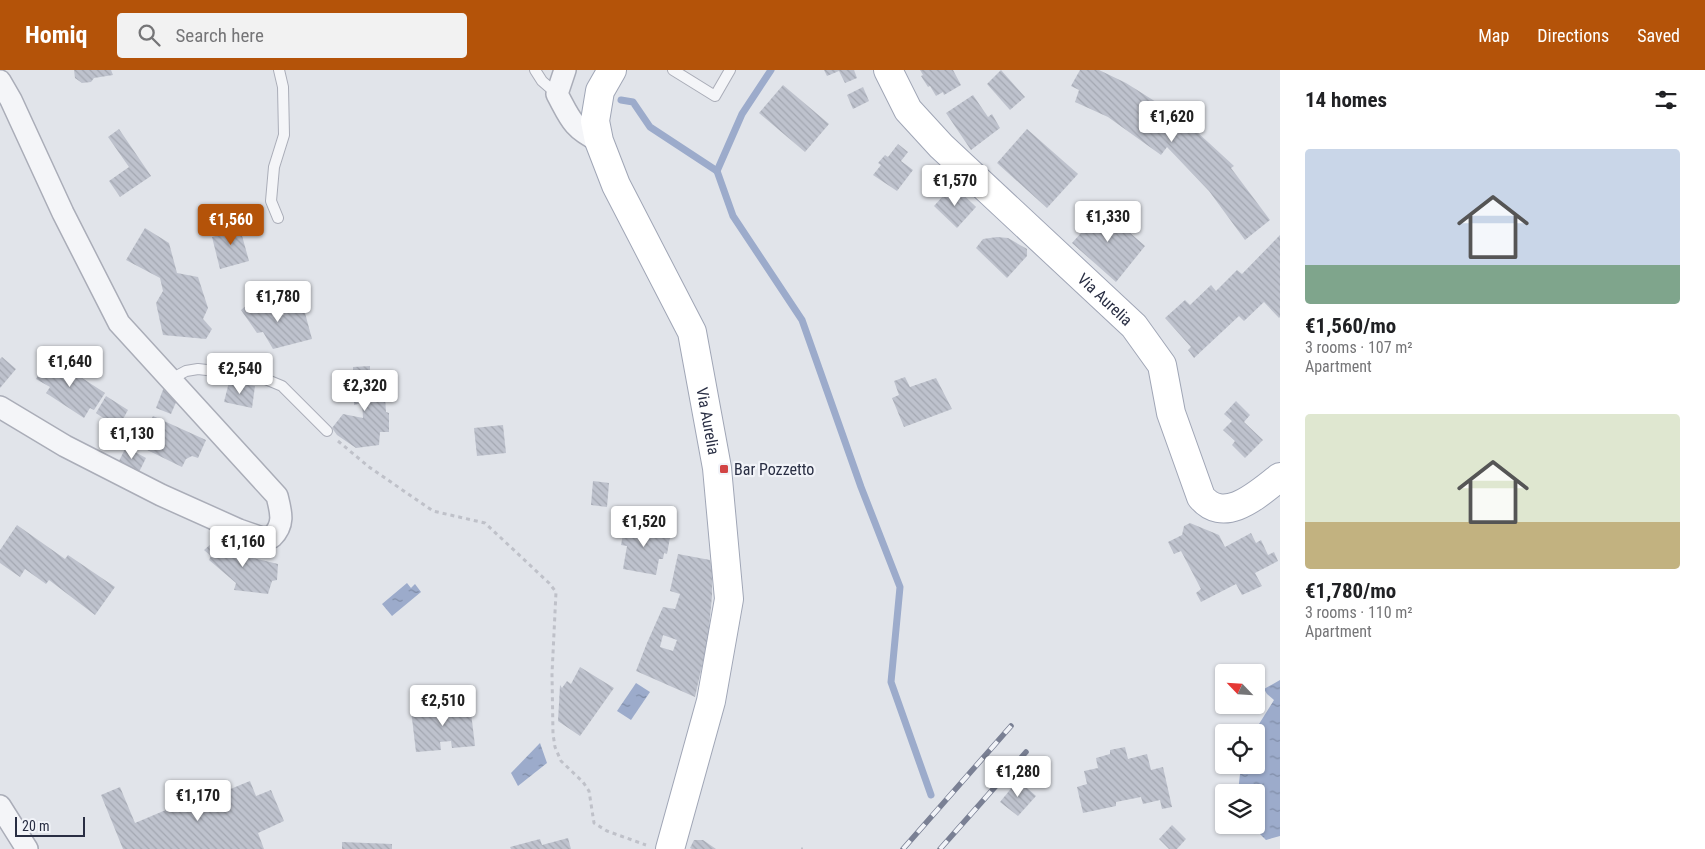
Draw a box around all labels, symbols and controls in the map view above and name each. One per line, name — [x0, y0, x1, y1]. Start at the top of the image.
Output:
search box — [117, 13, 467, 58]
text: Homiq — [25, 21, 87, 49]
icon: search — [135, 21, 163, 49]
text: Search here — [175, 24, 264, 47]
text: Map — [1478, 25, 1509, 46]
text: Directions — [1537, 25, 1609, 46]
text: Saved — [1637, 25, 1680, 46]
icon: filters — [1652, 86, 1680, 114]
text: 14 homes — [1305, 88, 1387, 112]
pin: €1,620 — [1131, 100, 1213, 143]
text: €1,620 — [1150, 107, 1194, 126]
pin: €1,570 — [914, 164, 996, 207]
text: €1,570 — [933, 171, 977, 190]
icon: home — [1448, 182, 1538, 272]
pin: €1,330 — [1067, 200, 1149, 243]
pin: €1,560 — [190, 204, 272, 246]
text: €1,330 — [1086, 207, 1130, 226]
text: €1,560 — [209, 210, 253, 229]
street label: Via Aurelia — [1074, 269, 1137, 329]
pin: €1,780 — [237, 280, 319, 323]
text: €1,780 — [256, 287, 300, 306]
text: €1,560/mo — [1305, 314, 1396, 338]
text: 3 rooms · 107 m² — [1305, 338, 1413, 357]
pin: €1,640 — [29, 346, 111, 388]
text: €1,640 — [48, 352, 92, 371]
pin: €2,540 — [199, 352, 281, 395]
text: Apartment — [1305, 357, 1372, 376]
text: €2,540 — [218, 359, 262, 378]
pin: €2,320 — [324, 370, 406, 412]
text: €2,320 — [343, 376, 387, 395]
street label: Via Aurelia — [693, 386, 724, 456]
pin: €1,130 — [91, 418, 173, 460]
text: €1,130 — [110, 424, 154, 443]
icon: home — [1448, 447, 1538, 537]
place label: Bar Pozzetto — [734, 460, 814, 479]
marker: Bar Pozzetto — [718, 463, 730, 475]
pin: €1,520 — [603, 506, 685, 548]
text: €1,520 — [622, 512, 666, 531]
pin: €1,160 — [202, 526, 284, 568]
text: €1,160 — [221, 532, 265, 551]
text: €1,780/mo — [1305, 579, 1396, 603]
text: 3 rooms · 110 m² — [1305, 603, 1413, 622]
text: Apartment — [1305, 622, 1372, 641]
north arrow — [1215, 664, 1265, 714]
map controls — [1215, 664, 1265, 834]
pin: €2,510 — [402, 684, 484, 727]
text: €2,510 — [421, 691, 465, 710]
button: locate — [1215, 724, 1265, 774]
pin: €1,280 — [977, 756, 1059, 798]
text: €1,280 — [996, 762, 1040, 781]
pin: €1,170 — [157, 780, 239, 822]
button: layers — [1215, 784, 1265, 834]
text: €1,170 — [176, 786, 220, 805]
scale bar — [15, 814, 85, 837]
text: 20 m — [22, 818, 50, 834]

